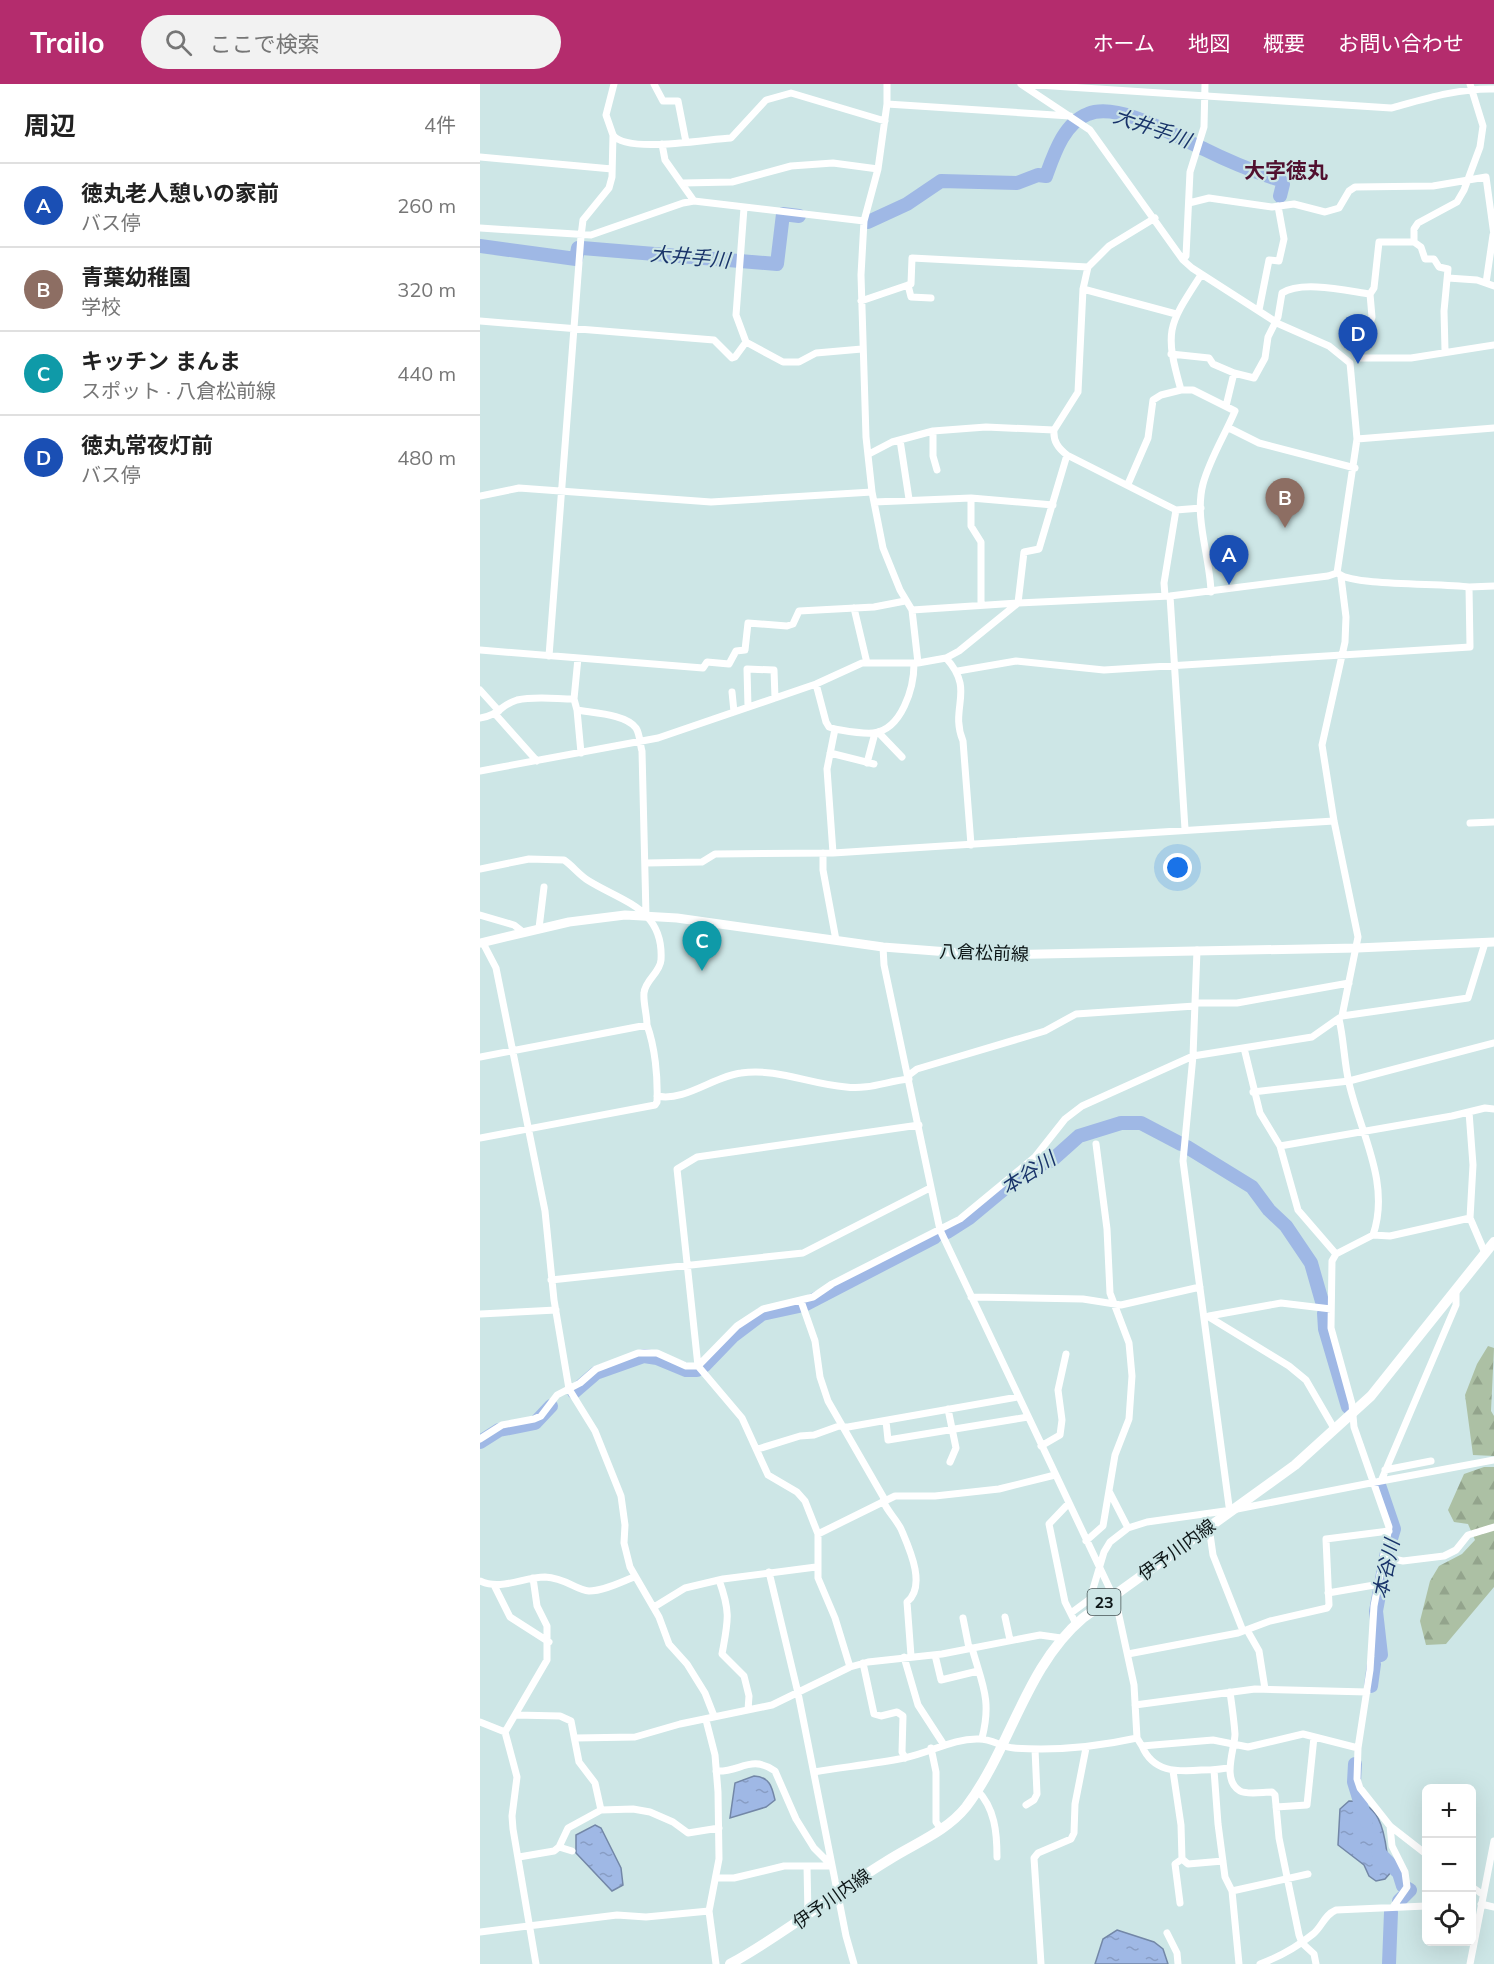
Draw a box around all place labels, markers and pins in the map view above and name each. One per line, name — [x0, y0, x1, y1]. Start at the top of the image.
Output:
pin: D — [1338, 314, 1378, 364]
pin: B — [1266, 478, 1304, 528]
pin: A — [1210, 536, 1248, 585]
pin: C — [682, 922, 722, 971]

